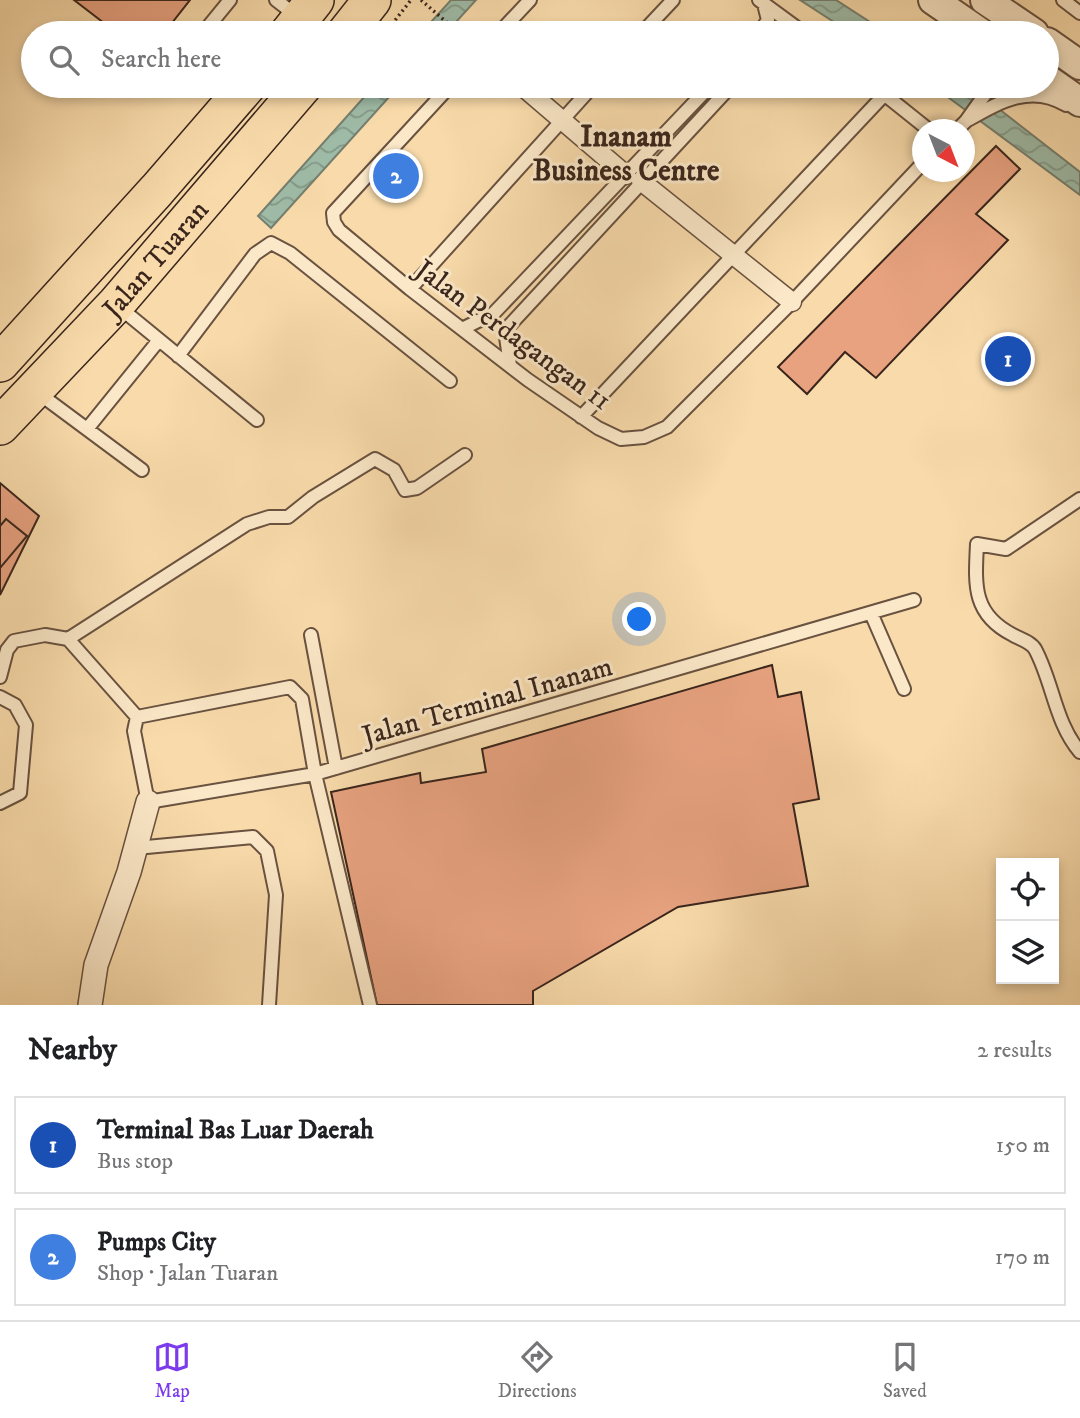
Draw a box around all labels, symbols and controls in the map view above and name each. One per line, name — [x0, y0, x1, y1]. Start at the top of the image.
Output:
search box — [21, 21, 1059, 98]
icon: search — [45, 41, 83, 79]
text: Search here — [101, 43, 221, 76]
district label: Inanam Business Centre — [533, 119, 720, 190]
north arrow — [912, 119, 975, 182]
pin: 2 — [373, 150, 419, 202]
street label: Jalan Tuaran — [93, 193, 217, 329]
street label: Jalan Perdagangan 11 — [406, 251, 618, 418]
pin: 1 — [985, 333, 1031, 385]
your location — [622, 602, 656, 636]
street label: Jalan Terminal Inanam — [355, 649, 617, 755]
map controls — [996, 858, 1059, 984]
button: locate — [996, 858, 1059, 921]
button: layers — [996, 921, 1059, 984]
text: Nearby — [28, 1032, 117, 1069]
text: 2 results — [977, 1036, 1052, 1065]
text: Terminal Bas Luar Daerah — [97, 1114, 374, 1147]
text: 1 — [49, 1131, 57, 1160]
text: 150 m — [996, 1131, 1050, 1160]
text: Bus stop — [97, 1147, 173, 1176]
text: Pumps City — [97, 1226, 216, 1259]
text: 2 — [47, 1243, 59, 1272]
text: 170 m — [995, 1243, 1050, 1272]
text: Shop · Jalan Tuaran — [97, 1259, 278, 1288]
tab: Map — [153, 1338, 191, 1403]
tab: Directions — [498, 1338, 577, 1403]
tab: Saved — [883, 1338, 927, 1403]

